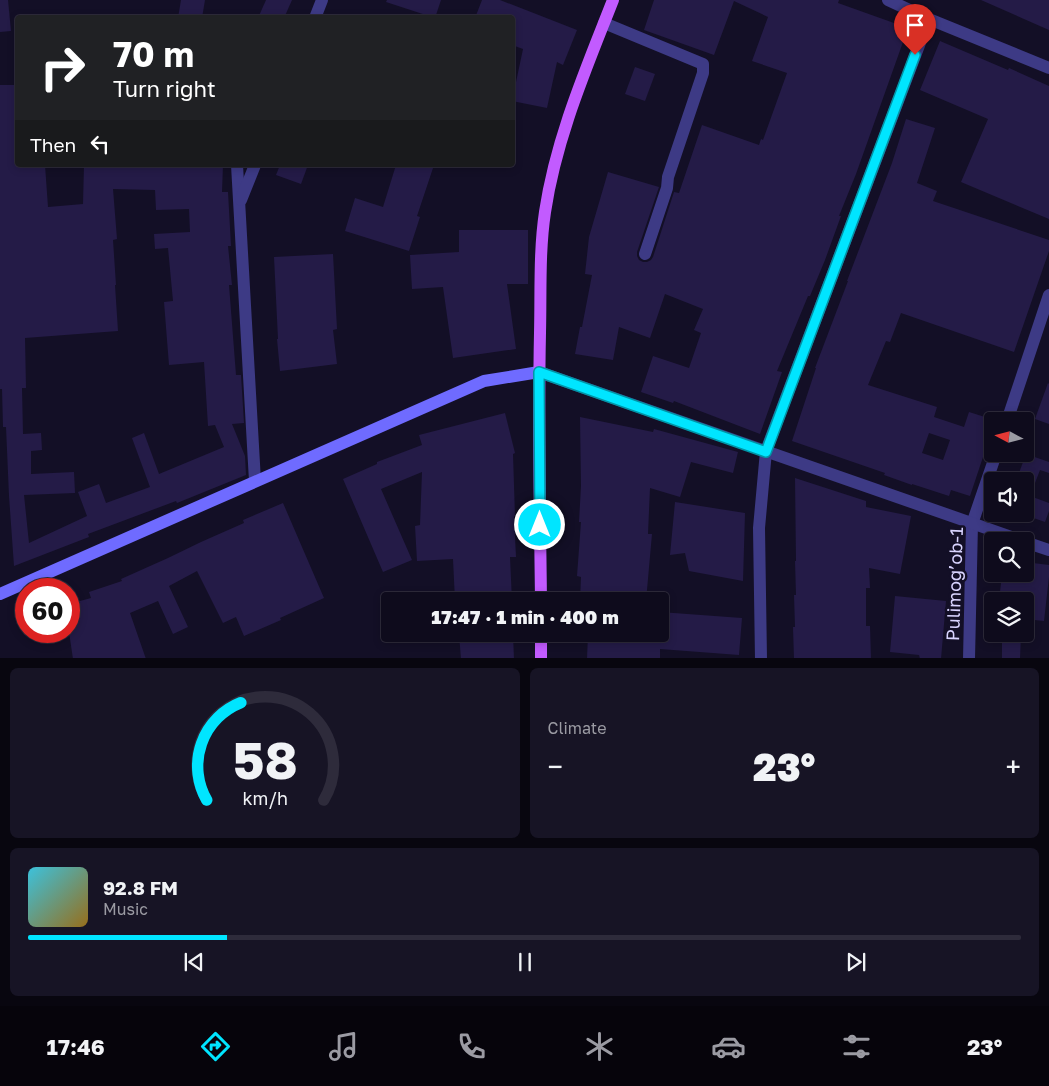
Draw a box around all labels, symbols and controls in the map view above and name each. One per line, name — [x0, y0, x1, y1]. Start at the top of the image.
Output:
pin — [894, 4, 936, 55]
icon: arrive — [901, 11, 929, 39]
text: 70 m — [113, 33, 194, 75]
icon: right — [30, 35, 95, 100]
text: Turn right — [113, 75, 216, 102]
icon: left — [86, 130, 114, 158]
text: Then — [30, 133, 76, 156]
north arrow — [984, 412, 1034, 462]
map controls — [984, 412, 1034, 642]
button: sound — [984, 472, 1034, 522]
position arrow — [513, 498, 565, 550]
street label: Pulimog’ob-1 — [941, 526, 967, 641]
button: search — [984, 532, 1034, 582]
speed limit sign: 60 — [15, 578, 80, 643]
button: layers — [984, 592, 1034, 642]
text: 17:47 · 1 min · 400 m — [431, 605, 619, 628]
text: Climate — [548, 718, 607, 738]
text: 58 — [232, 728, 297, 790]
text: 23° — [753, 744, 815, 789]
text: − — [548, 750, 563, 783]
text: + — [1006, 750, 1021, 783]
text: km/h — [242, 787, 287, 809]
text: 92.8 FM — [103, 876, 178, 899]
text: Music — [103, 899, 148, 919]
icon: previous — [180, 948, 208, 976]
icon: pause — [511, 948, 539, 976]
icon: next — [842, 948, 870, 976]
icon: directions — [198, 1029, 233, 1064]
icon: music — [326, 1029, 361, 1064]
icon: phone — [454, 1029, 489, 1064]
icon: climate — [582, 1029, 617, 1064]
icon: car — [711, 1029, 746, 1064]
icon: filters — [839, 1029, 874, 1064]
text: 17:46 — [47, 1033, 105, 1060]
text: 23° — [967, 1033, 1002, 1060]

